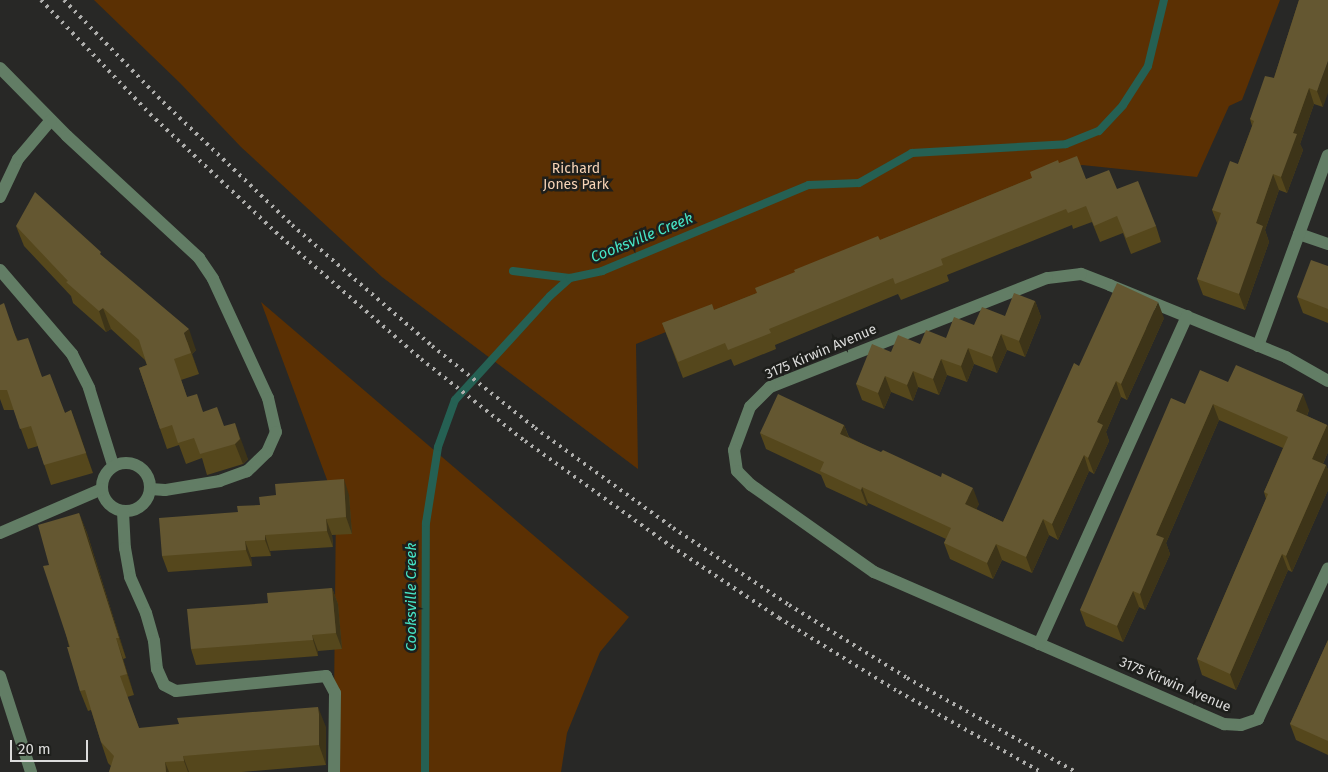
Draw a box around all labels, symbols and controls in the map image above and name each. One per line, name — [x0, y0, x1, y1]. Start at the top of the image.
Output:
park label: Richard Jones Park — [543, 161, 609, 193]
water label: Cooksville Creek — [588, 209, 696, 267]
street label: 3175 Kirwin Avenue — [763, 321, 879, 383]
water label: Cooksville Creek — [403, 543, 421, 651]
street label: 3175 Kirwin Avenue — [1117, 654, 1233, 716]
scale bar — [12, 730, 90, 762]
text: 20 m — [18, 740, 51, 758]

